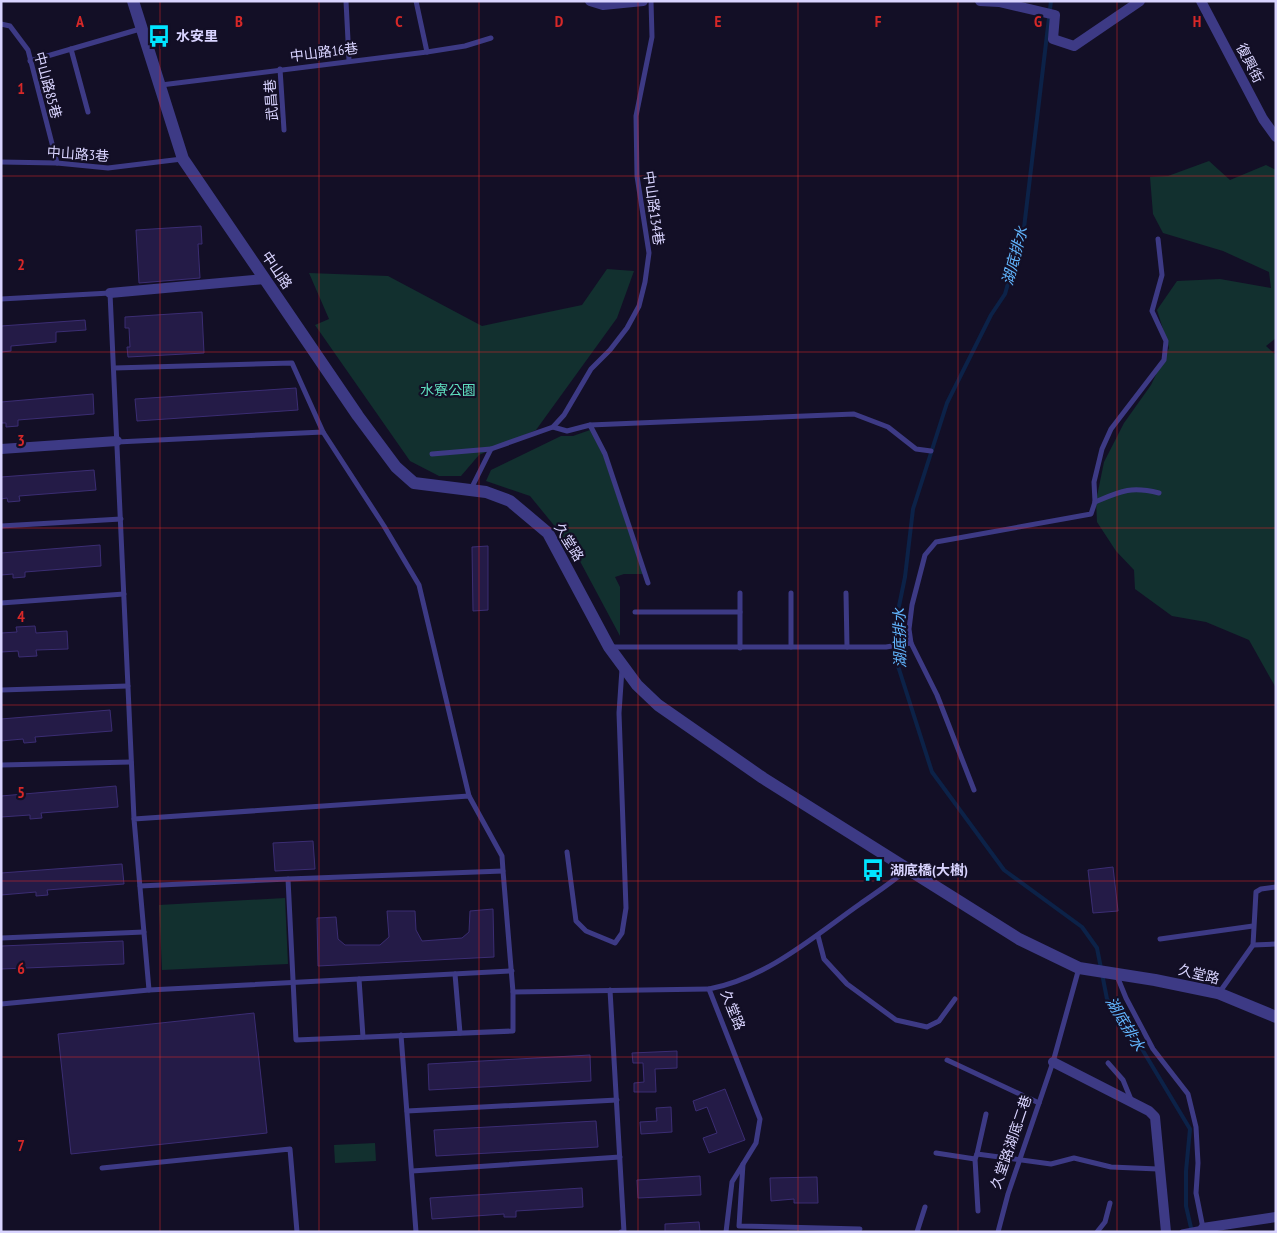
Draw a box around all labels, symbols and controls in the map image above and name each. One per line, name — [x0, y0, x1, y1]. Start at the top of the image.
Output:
text: A — [75, 11, 85, 31]
text: B — [235, 11, 243, 31]
text: C — [395, 11, 403, 31]
text: D — [555, 11, 564, 31]
text: E — [715, 11, 722, 31]
text: F — [875, 11, 882, 31]
text: G — [1034, 11, 1042, 31]
text: H — [1193, 11, 1201, 31]
bus stop icon: 水安里 — [146, 23, 172, 49]
place label: 水安里 — [176, 27, 218, 45]
street label: 中山路16巷 — [289, 39, 359, 65]
street label: 復興街 — [1232, 40, 1268, 86]
street label: 中山路85巷 — [30, 50, 66, 120]
text: 1 — [17, 78, 25, 98]
street label: 武昌巷 — [261, 78, 281, 122]
street label: 中山路3巷 — [46, 143, 110, 165]
street label: 中山路134巷 — [640, 170, 668, 246]
water label: 湖底排水 — [998, 223, 1032, 287]
street label: 中山路 — [258, 248, 296, 292]
text: 2 — [17, 254, 25, 274]
park label: 水寮公園 — [420, 381, 476, 399]
text: 3 — [17, 430, 25, 450]
street label: 久堂路 — [550, 519, 588, 565]
text: 4 — [17, 606, 25, 626]
water label: 湖底排水 — [889, 607, 910, 668]
text: 5 — [17, 782, 25, 802]
bus stop icon: 湖底橋(大樹) — [860, 857, 886, 883]
place label: 湖底橋(大樹) — [890, 861, 968, 879]
text: 6 — [17, 958, 25, 978]
street label: 久堂路 — [1176, 960, 1222, 988]
street label: 久堂路 — [717, 987, 749, 1033]
water label: 湖底排水 — [1102, 993, 1150, 1055]
street label: 久堂路湖底二巷 — [987, 1093, 1035, 1191]
text: 7 — [17, 1135, 25, 1155]

